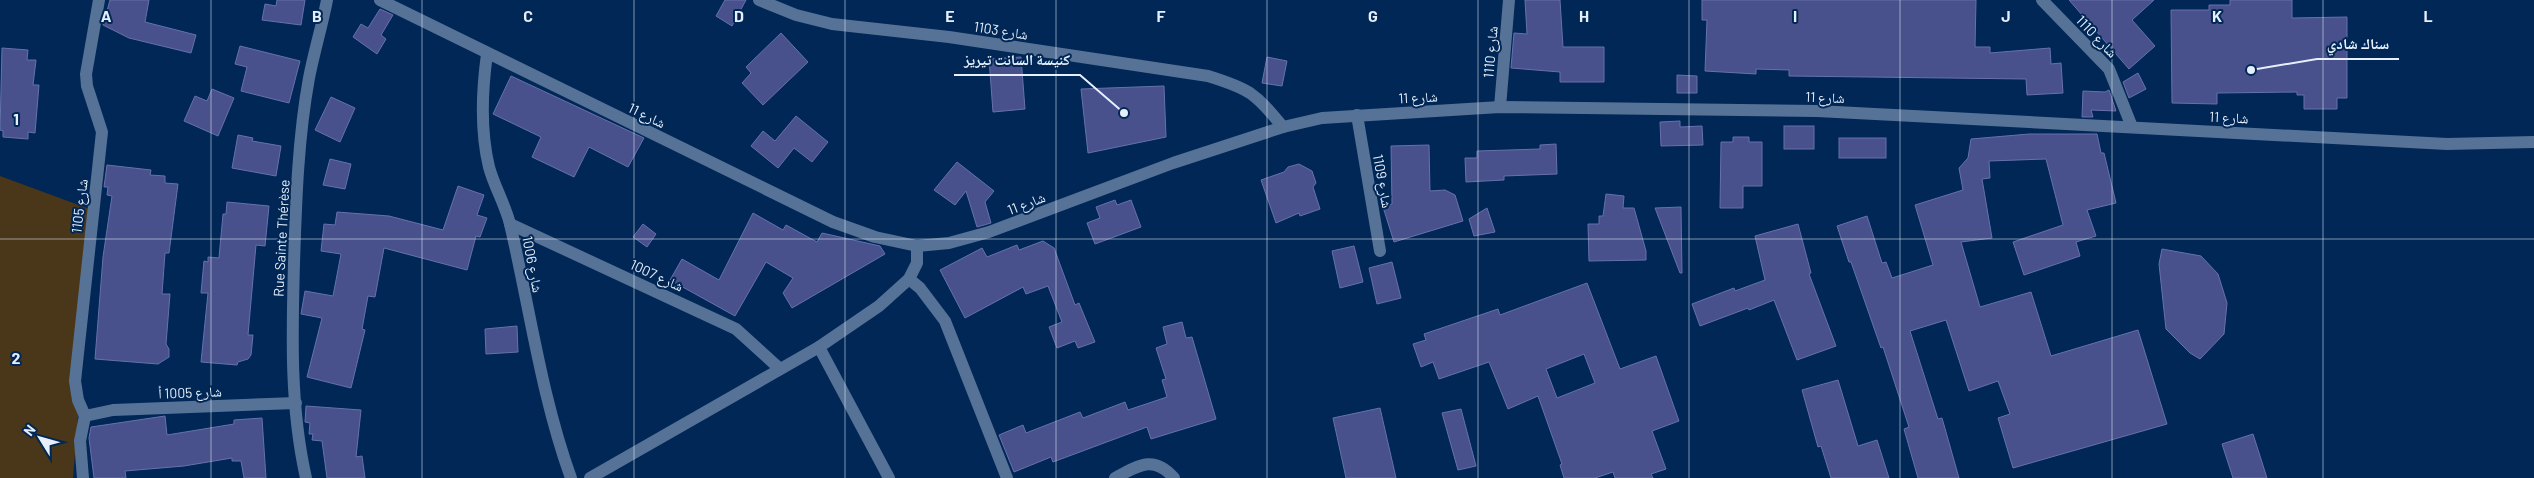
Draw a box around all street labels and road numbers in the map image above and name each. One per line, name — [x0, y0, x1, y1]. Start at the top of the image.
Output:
street label: شارع 1110 — [2071, 11, 2121, 62]
street label: شارع 1103 — [972, 17, 1029, 45]
street label: شارع 1110 — [1479, 25, 1503, 79]
street label: شارع 11 — [1398, 87, 1438, 109]
street label: شارع 11 — [1805, 88, 1845, 108]
street label: شارع 11 — [625, 99, 668, 133]
street label: شارع 11 — [2209, 107, 2249, 129]
street label: شارع 1109 — [1368, 153, 1396, 210]
street label: شارع 1105 — [67, 178, 93, 234]
street label: Rue Sainte Thérèse — [269, 179, 293, 297]
street label: شارع 11 — [1005, 188, 1048, 220]
street label: شارع 1006 — [517, 234, 547, 294]
street label: شارع 1007 — [627, 255, 686, 297]
street label: شارع 1005 أ — [158, 382, 222, 404]

